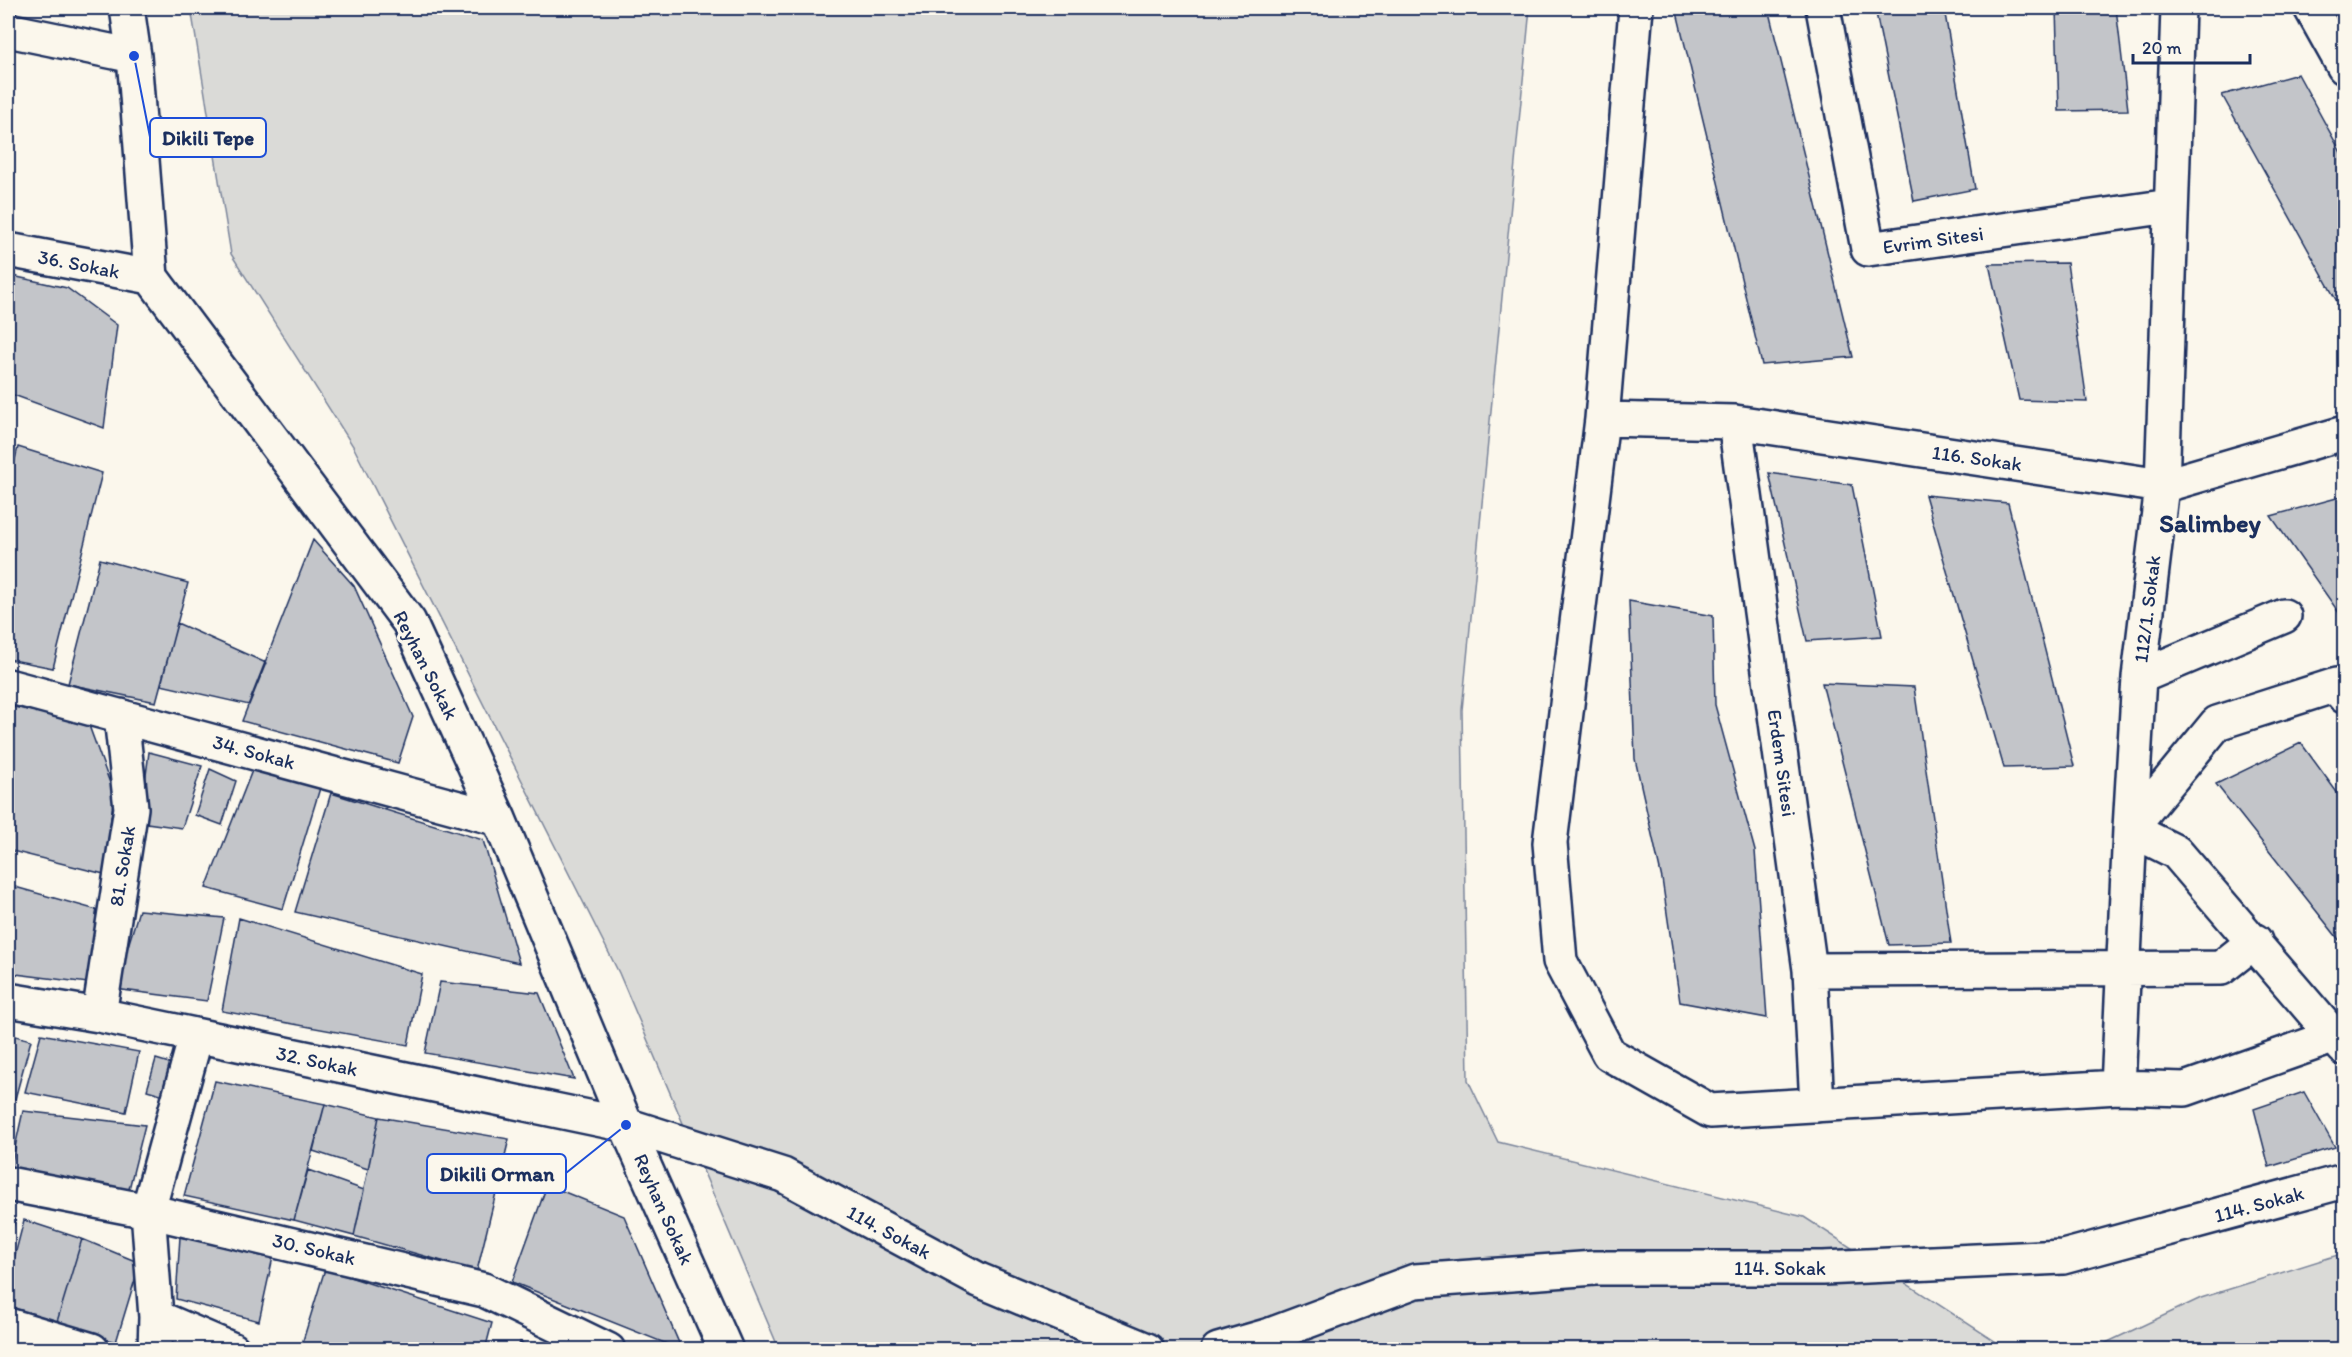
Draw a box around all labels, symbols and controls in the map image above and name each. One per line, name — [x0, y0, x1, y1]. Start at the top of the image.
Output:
scale bar — [2133, 27, 2250, 65]
text: 20 m — [2142, 37, 2182, 59]
callout: Dikili Tepe — [150, 118, 266, 157]
text: Dikili Tepe — [162, 125, 254, 151]
street label: Evrim Sitesi — [1881, 221, 1985, 259]
street label: 36. Sokak — [36, 244, 122, 284]
street label: 116. Sokak — [1931, 440, 2023, 476]
district label: Salimbey — [2159, 507, 2262, 539]
street label: 112/1. Sokak — [2129, 554, 2165, 664]
street label: Reyhan Sokak — [388, 606, 464, 724]
street label: Erdem Sitesi — [1763, 708, 1801, 818]
street label: 34. Sokak — [210, 730, 298, 774]
street label: 81. Sokak — [104, 824, 140, 908]
street label: 32. Sokak — [274, 1041, 360, 1081]
street label: Reyhan Sokak — [629, 1150, 699, 1268]
callout: Dikili Orman — [427, 1154, 566, 1193]
text: Dikili Orman — [440, 1161, 555, 1186]
street label: 114. Sokak — [2212, 1181, 2306, 1227]
street label: 114. Sokak — [843, 1200, 935, 1264]
street label: 30. Sokak — [270, 1228, 358, 1270]
street label: 114. Sokak — [1734, 1256, 1826, 1280]

